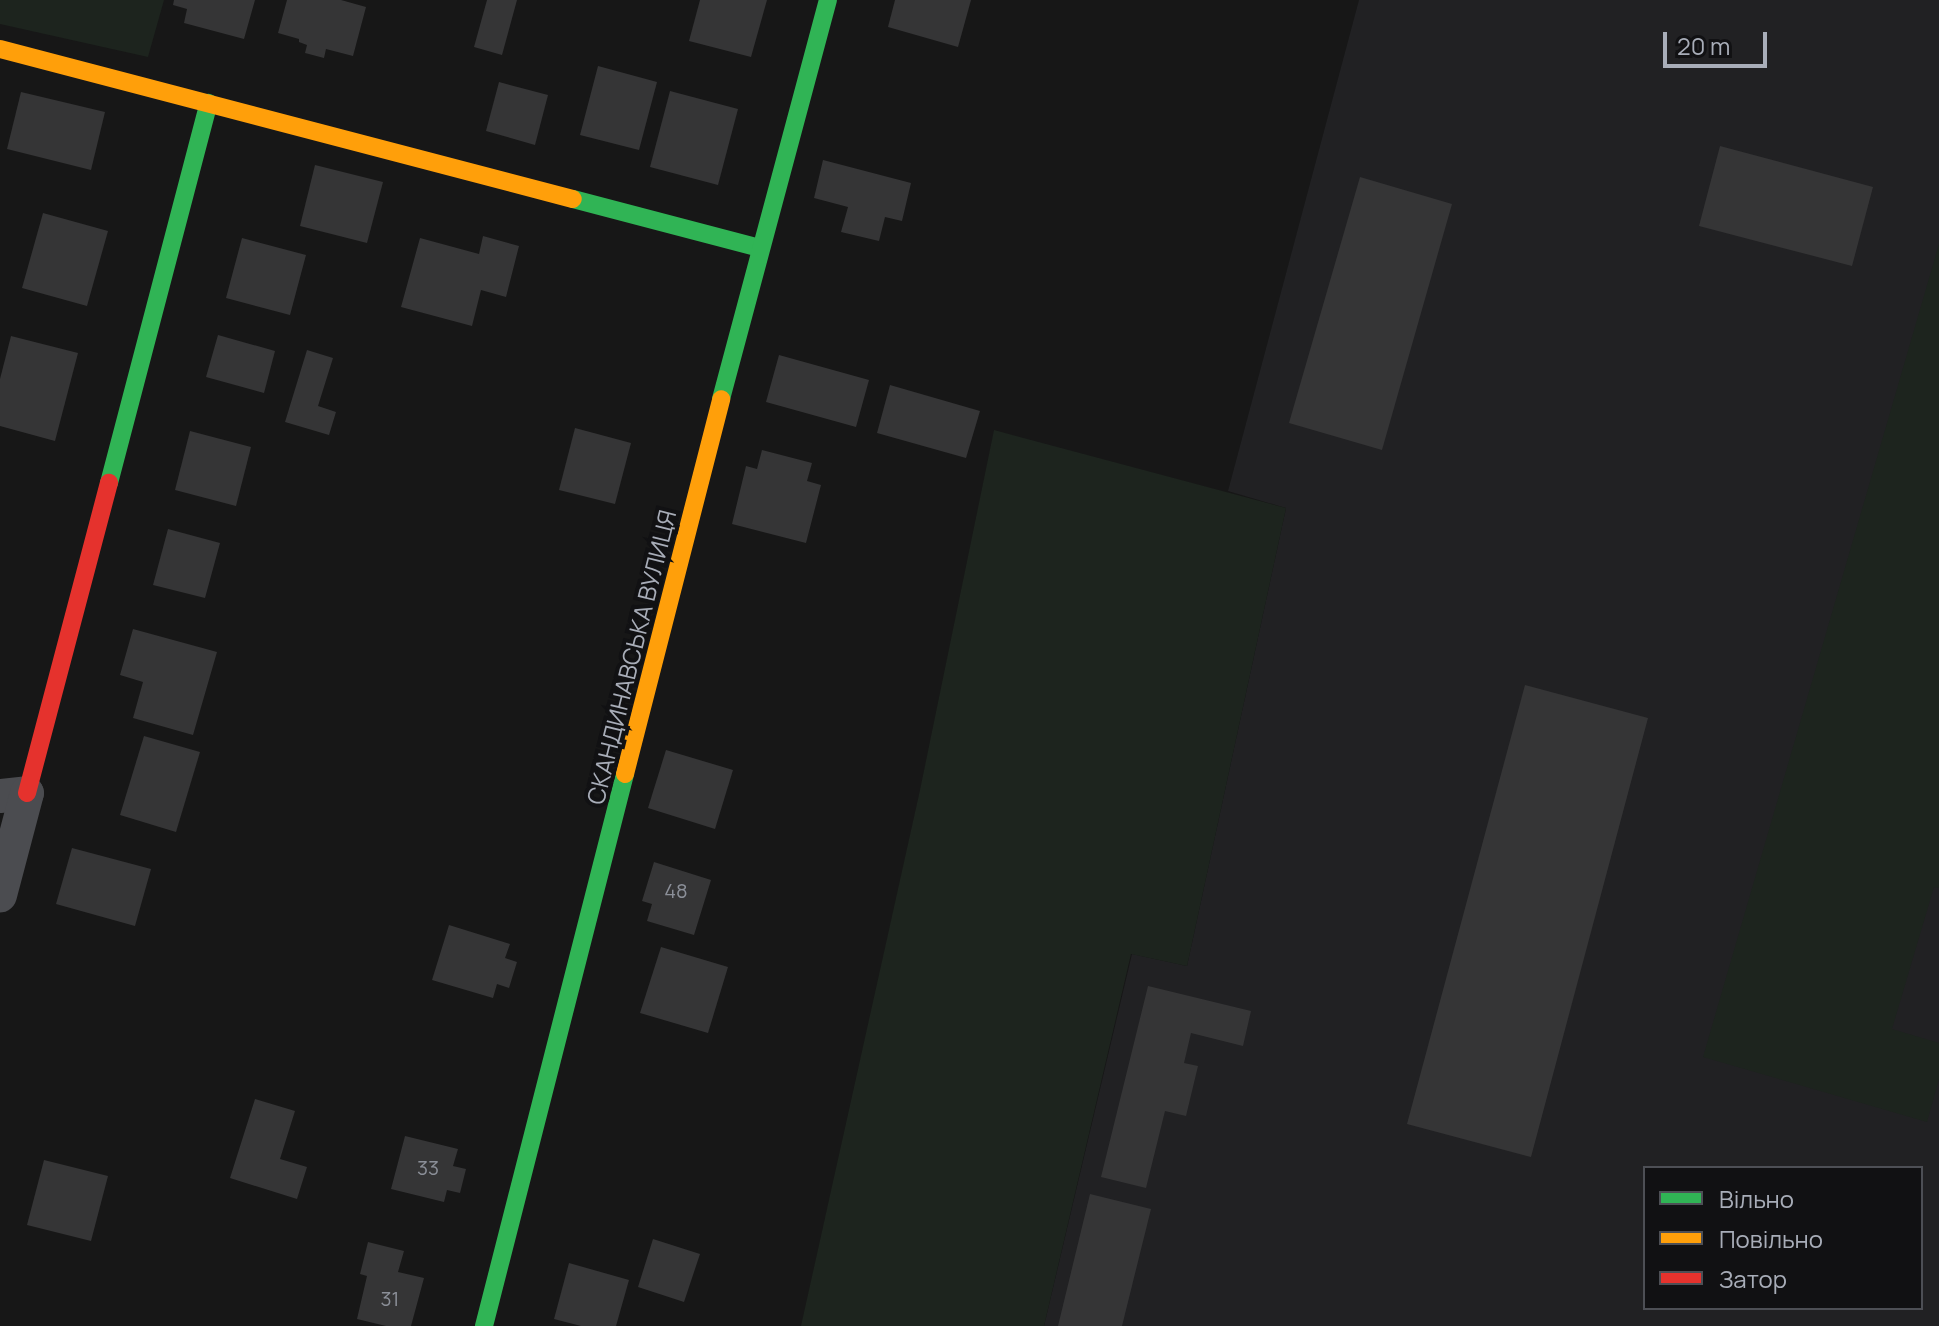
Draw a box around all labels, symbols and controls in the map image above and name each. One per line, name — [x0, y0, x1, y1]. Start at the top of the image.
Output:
scale bar — [1667, 16, 1771, 66]
text: 20 m — [1677, 29, 1730, 62]
street label: СКАНДИНАВСЬКА ВУЛИЦЯ — [580, 507, 682, 807]
house number: 48 — [664, 878, 688, 902]
house number: 33 — [417, 1155, 439, 1179]
legend — [1643, 1166, 1923, 1310]
text: Вільно — [1719, 1182, 1794, 1215]
text: Повільно — [1719, 1222, 1823, 1255]
text: Затор — [1719, 1262, 1787, 1295]
house number: 31 — [381, 1286, 399, 1310]

